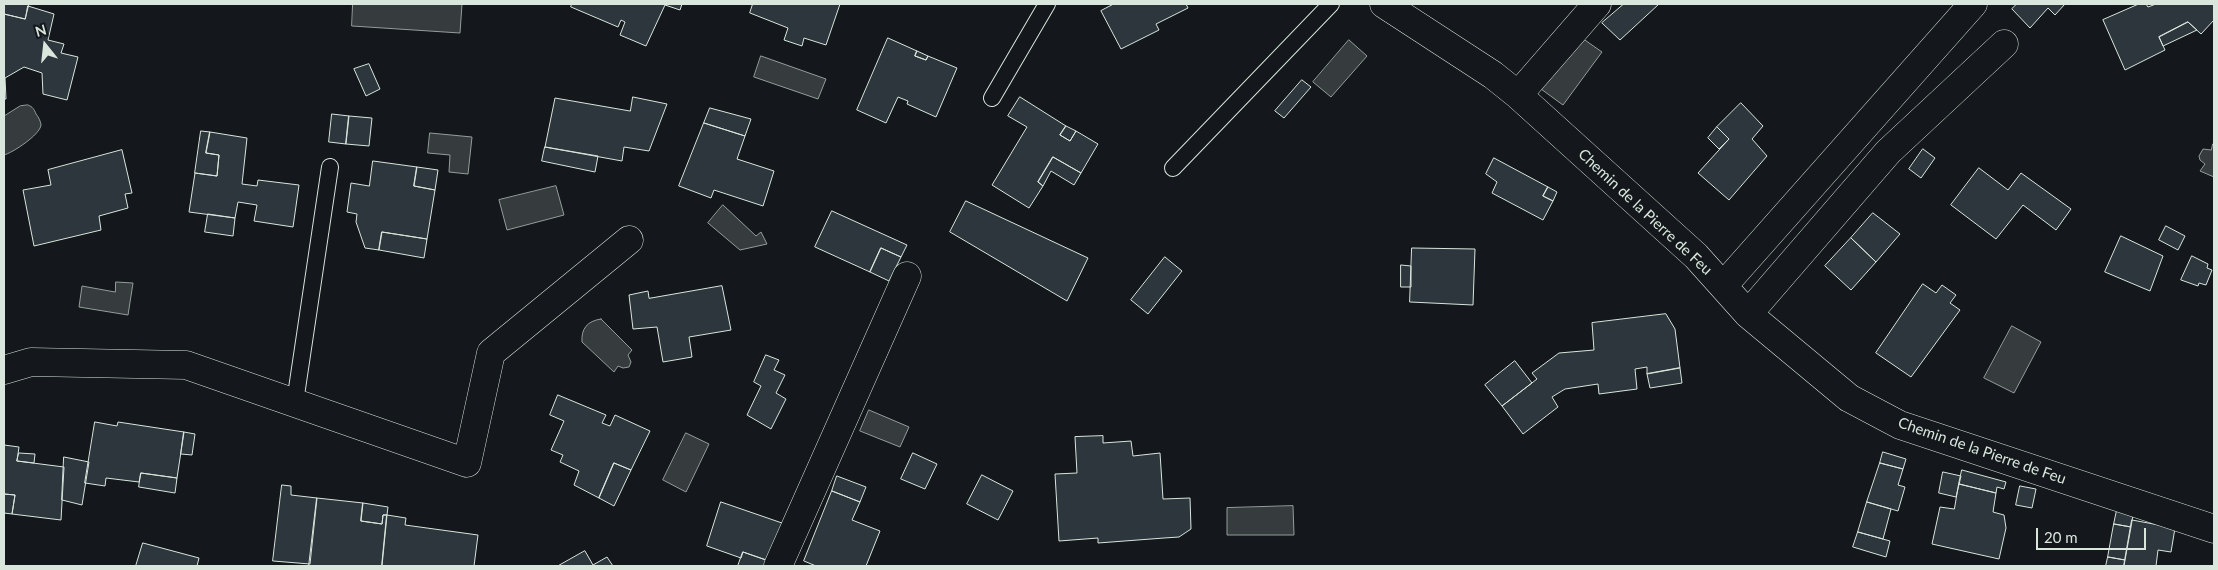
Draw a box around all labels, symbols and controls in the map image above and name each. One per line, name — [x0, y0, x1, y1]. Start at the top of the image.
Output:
north arrow — [20, 20, 70, 70]
text: N — [33, 20, 48, 40]
street label: Chemin de la Pierre de Feu — [1574, 145, 1716, 279]
street label: Chemin de la Pierre de Feu — [1896, 414, 2068, 488]
scale bar — [2038, 518, 2148, 550]
text: 20 m — [2044, 528, 2078, 546]

